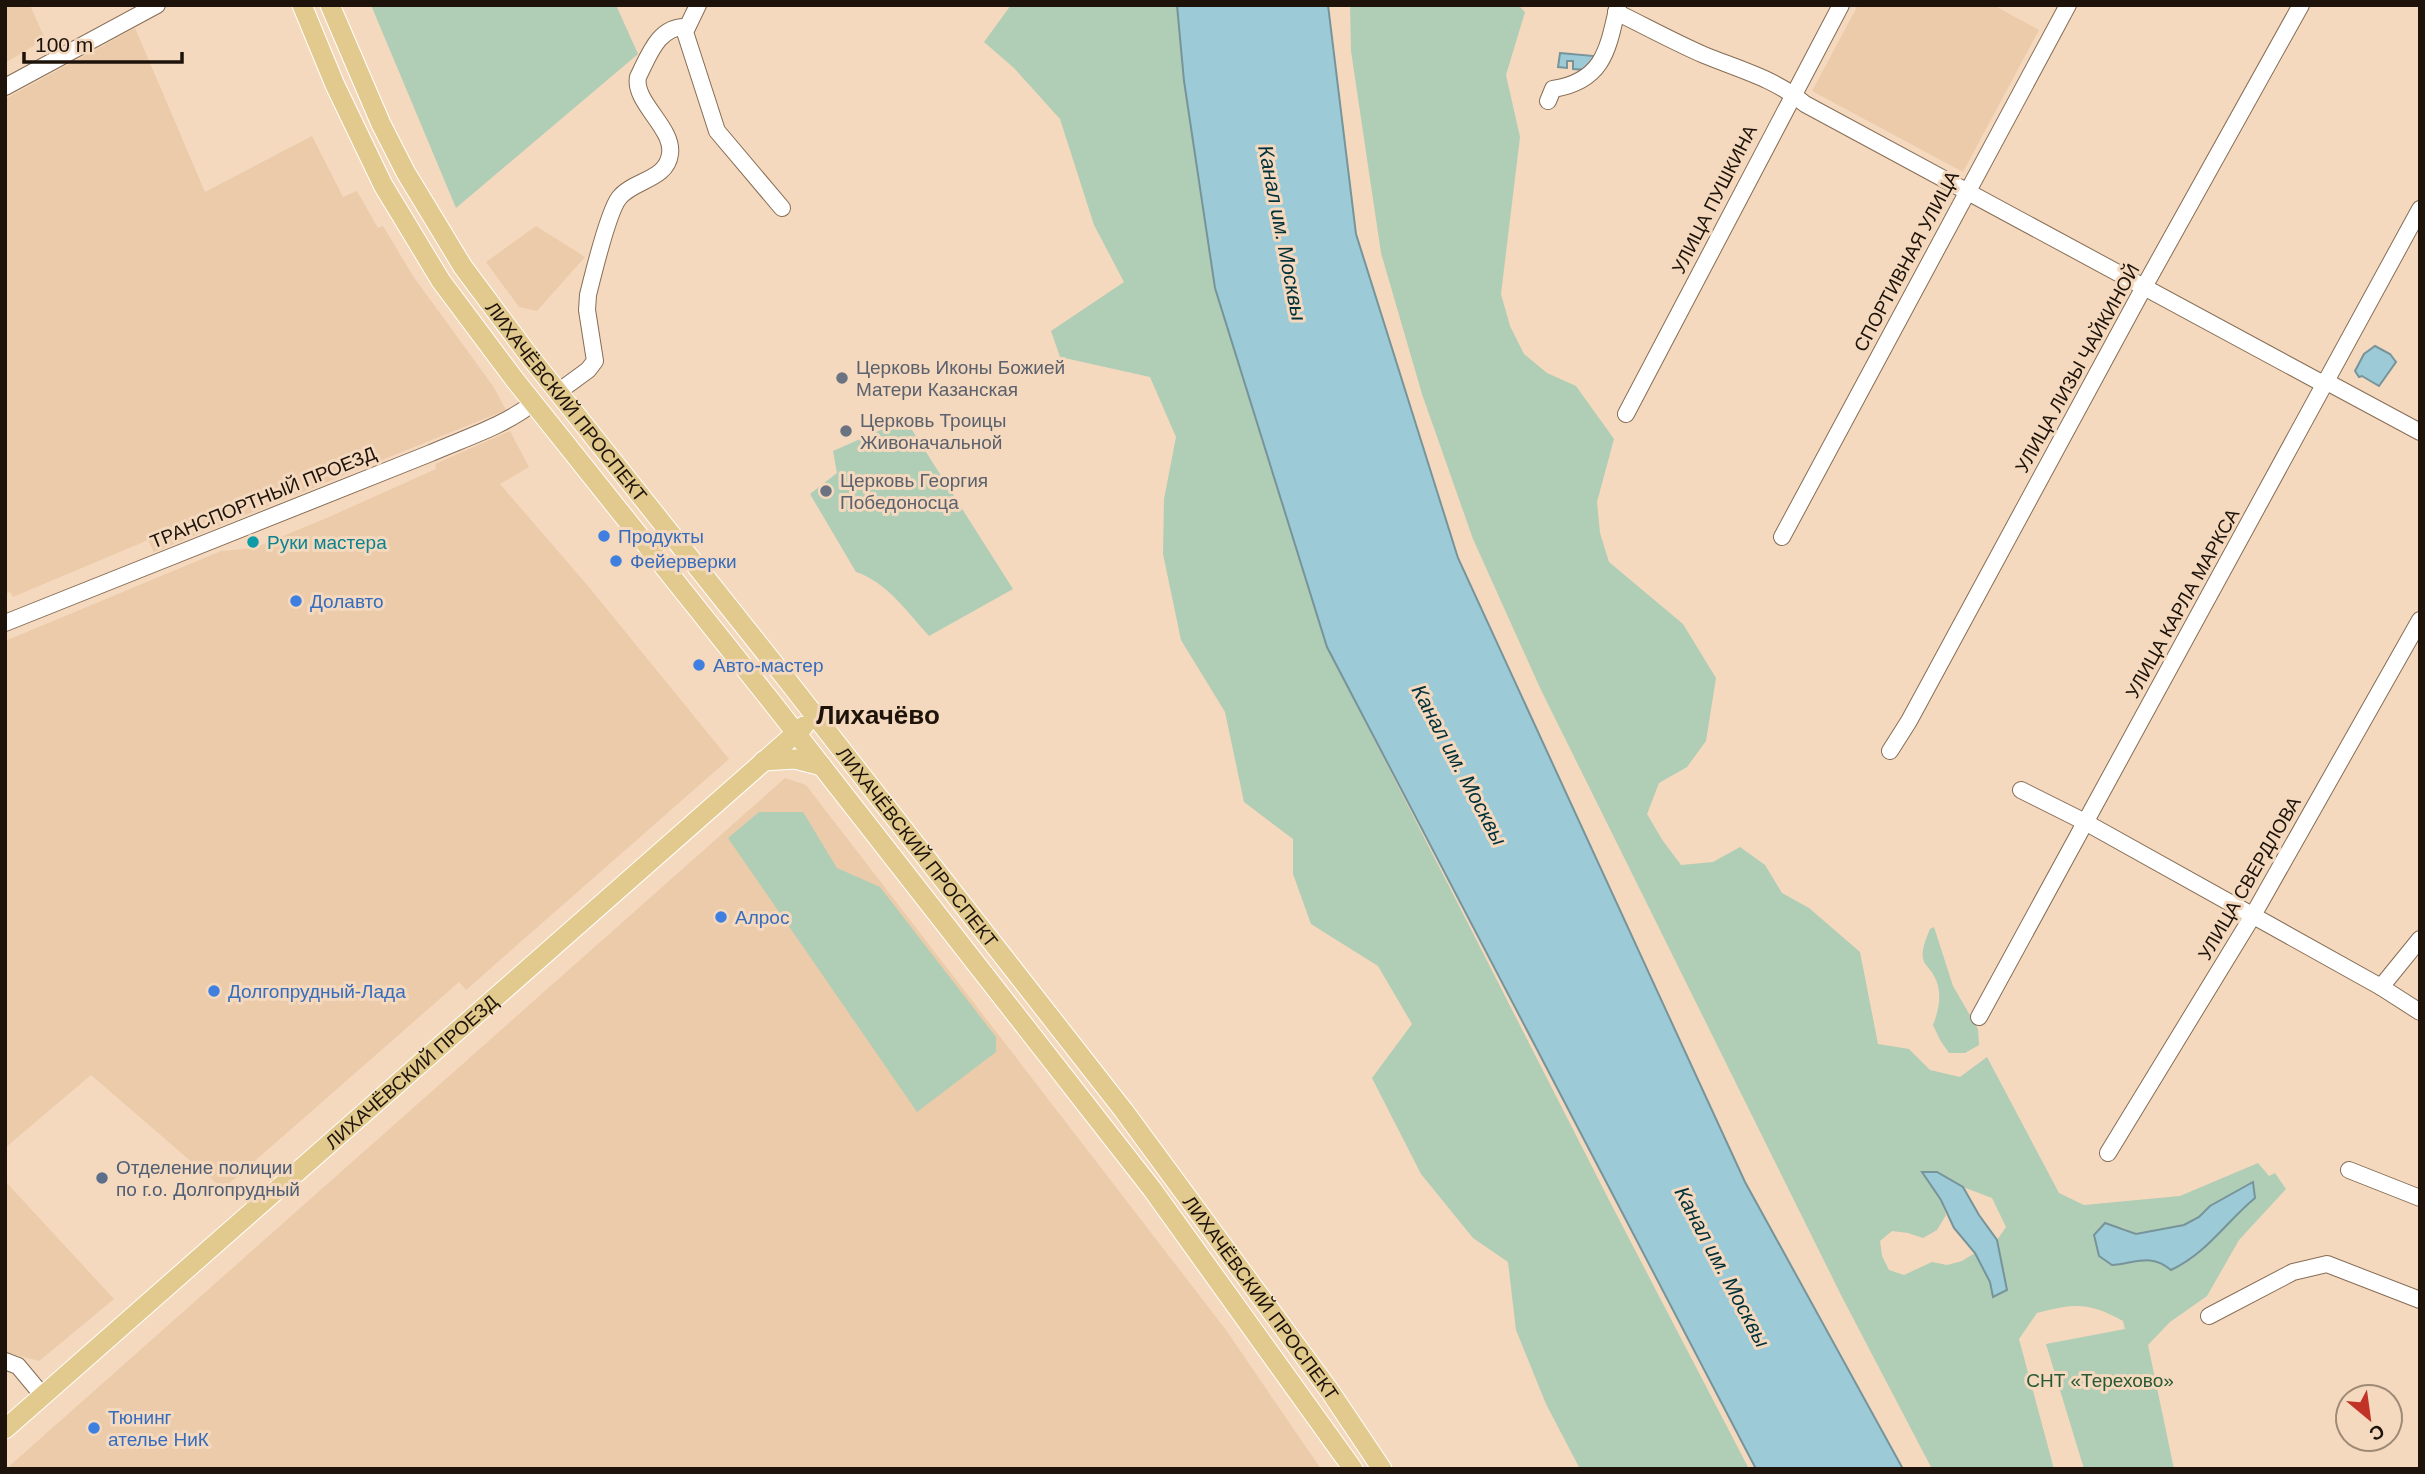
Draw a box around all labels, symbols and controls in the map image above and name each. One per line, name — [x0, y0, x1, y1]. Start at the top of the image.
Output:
scale bar — [24, 21, 182, 65]
text: 100 m — [35, 33, 93, 56]
street label: УЛИЦА ПУШКИНА — [1668, 121, 1761, 277]
water label: Канал им. Москвы — [1254, 143, 1311, 323]
street label: СПОРТИВНАЯ УЛИЦА — [1850, 167, 1963, 355]
street label: УЛИЦА ЛИЗЫ ЧАЙКИНОЙ — [2011, 260, 2144, 476]
street label: ЛИХАЧЁВСКИЙ ПРОСПЕКТ — [481, 297, 651, 506]
place label: Церковь Иконы Божией Матери Казанская — [856, 357, 1065, 400]
marker: Церковь Иконы Божией Матери Казанская — [834, 370, 850, 386]
place label: Церковь Троицы Живоначальной — [860, 410, 1006, 453]
marker: Церковь Троицы Живоначальной — [838, 423, 854, 439]
street label: ТРАНСПОРТНЫЙ ПРОЕЗД — [147, 442, 379, 552]
place label: Церковь Георгия Победоносца — [840, 470, 988, 513]
marker: Церковь Георгия Победоносца — [818, 483, 834, 499]
street label: УЛИЦА КАРЛА МАРКСА — [2122, 505, 2243, 702]
place label: Продукты — [618, 526, 704, 547]
marker: Продукты — [596, 528, 612, 544]
place label: Руки мастера — [267, 532, 387, 553]
marker: Руки мастера — [245, 534, 261, 550]
place label: Фейерверки — [630, 551, 737, 572]
marker: Фейерверки — [608, 553, 624, 569]
place label: Долавто — [310, 591, 384, 612]
marker: Долавто — [288, 593, 304, 609]
place label: Авто-мастер — [713, 655, 823, 676]
marker: Авто-мастер — [691, 657, 707, 673]
water label: Канал им. Москвы — [1407, 681, 1512, 849]
district label: Лихачёво — [816, 700, 940, 730]
street label: ЛИХАЧЁВСКИЙ ПРОСПЕКТ — [832, 743, 1002, 952]
street label: УЛИЦА СВЕРДЛОВА — [2194, 793, 2305, 964]
place label: Алрос — [735, 907, 789, 928]
marker: Алрос — [713, 909, 729, 925]
place label: Долгопрудный-Лада — [228, 981, 406, 1002]
marker: Долгопрудный-Лада — [206, 983, 222, 999]
street label: ЛИХАЧЁВСКИЙ ПРОЕЗД — [321, 991, 502, 1153]
place label: Отделение полиции по г.о. Долгопрудный — [116, 1157, 300, 1200]
marker: Отделение полиции по г.о. Долгопрудный — [94, 1170, 110, 1186]
water label: Канал им. Москвы — [1670, 1183, 1775, 1351]
street label: ЛИХАЧЁВСКИЙ ПРОСПЕКТ — [1179, 1192, 1343, 1404]
park label: СНТ «Терехово» — [2026, 1370, 2174, 1391]
north arrow — [2334, 1383, 2404, 1453]
place label: Тюнинг ателье НиК — [108, 1407, 209, 1450]
marker: Тюнинг ателье НиК — [86, 1420, 102, 1436]
text: С — [2366, 1420, 2388, 1445]

